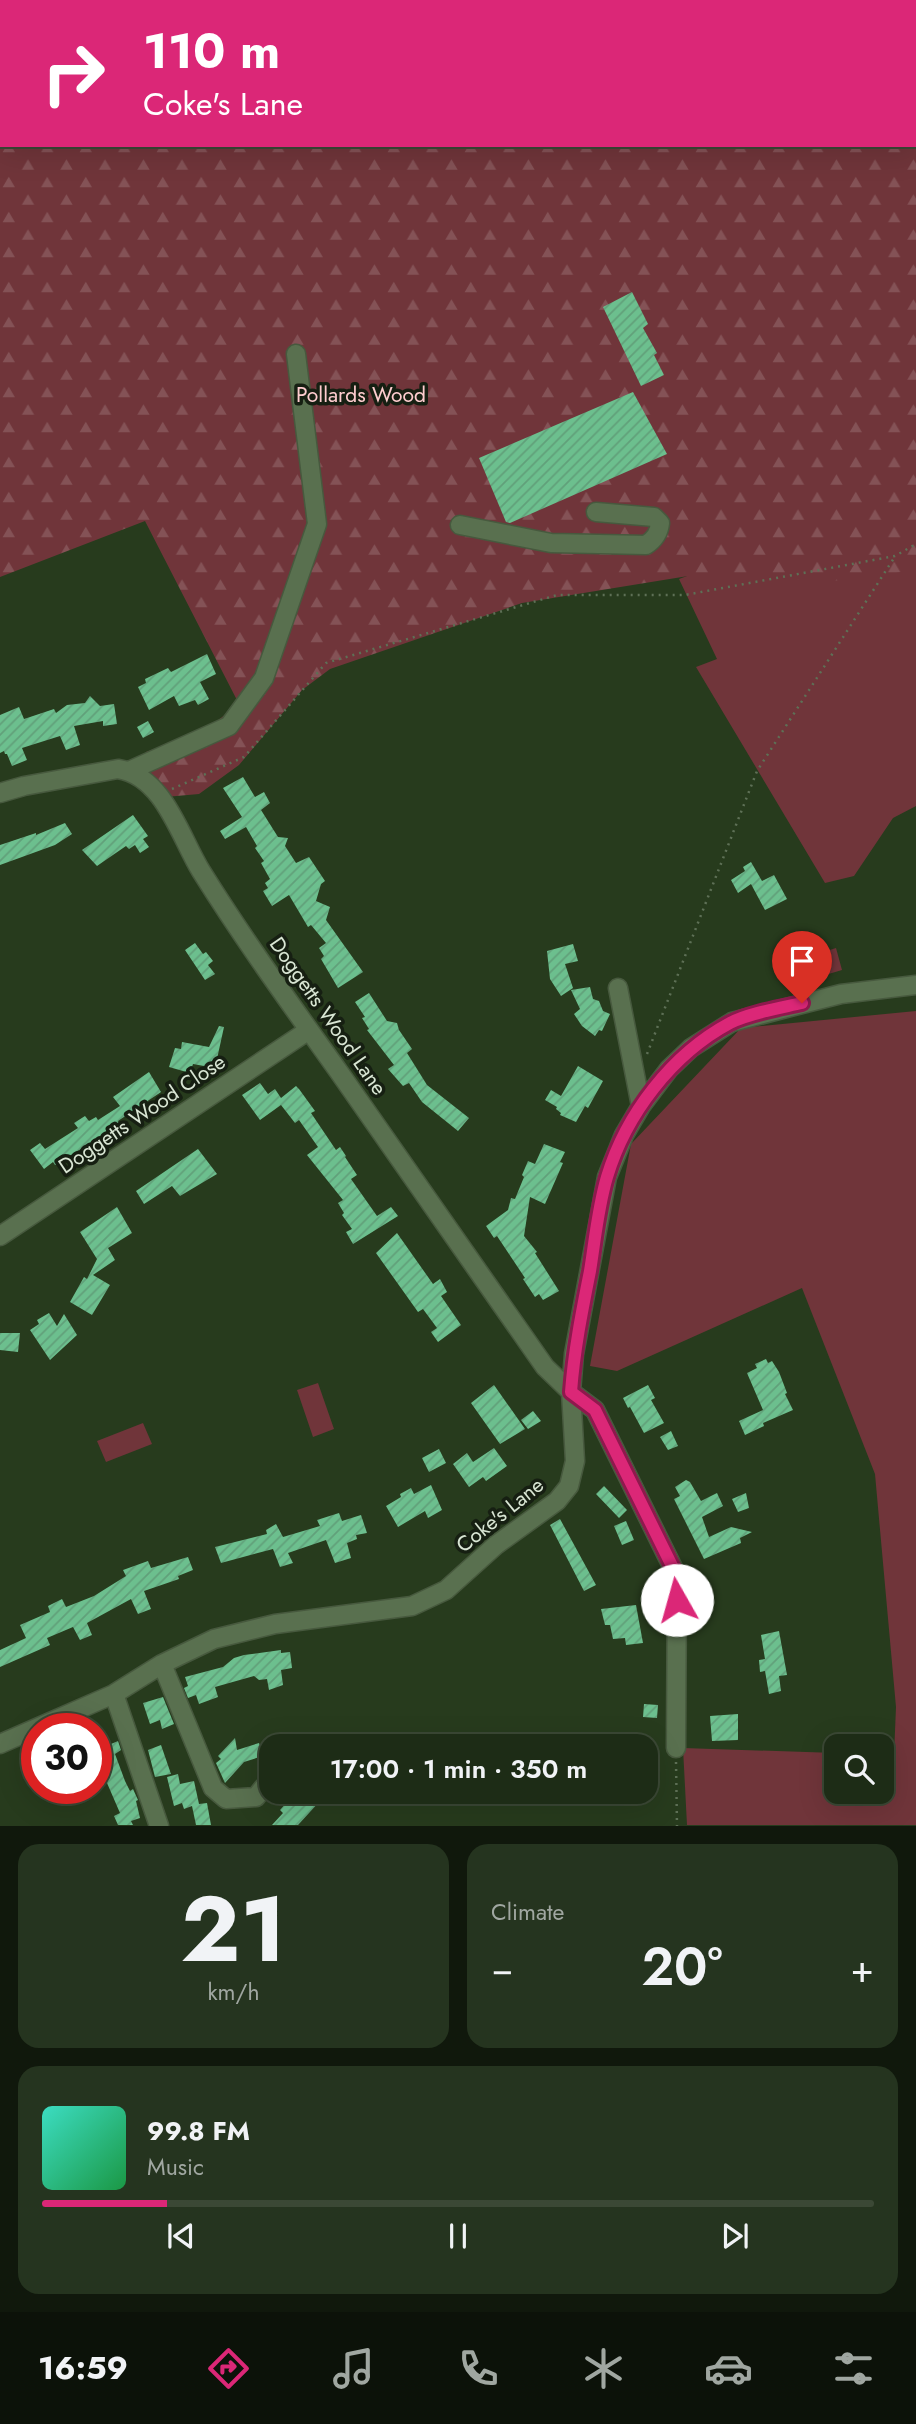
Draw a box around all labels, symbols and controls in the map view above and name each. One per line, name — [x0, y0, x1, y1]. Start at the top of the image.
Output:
text: 110 m — [143, 16, 280, 86]
icon: right — [28, 28, 119, 119]
text: Coke's Lane — [143, 81, 303, 127]
park label: Pollards Wood — [296, 380, 426, 410]
street label: Doggetts Wood Lane — [262, 931, 394, 1101]
pin — [772, 931, 832, 1003]
icon: arrive — [783, 942, 821, 980]
street label: Doggetts Wood Close — [53, 1047, 232, 1181]
street label: Coke's Lane — [450, 1470, 550, 1560]
position arrow — [640, 1563, 714, 1637]
speed limit sign: 30 — [21, 1713, 112, 1804]
map controls — [824, 1734, 894, 1804]
button: search — [824, 1734, 894, 1804]
text: 17:00 · 1 min · 350 m — [330, 1750, 587, 1788]
text: 21 — [180, 1864, 287, 1995]
text: Climate — [491, 1895, 564, 1929]
text: 20° — [641, 1929, 723, 2005]
text: − — [491, 1941, 513, 1996]
text: + — [851, 1941, 874, 1996]
text: km/h — [208, 1975, 259, 2009]
text: 99.8 FM — [147, 2112, 250, 2150]
text: Music — [147, 2150, 204, 2184]
icon: previous — [162, 2217, 200, 2255]
icon: pause — [439, 2217, 477, 2255]
icon: next — [716, 2217, 754, 2255]
icon: directions — [204, 2344, 253, 2393]
icon: music — [329, 2344, 378, 2393]
icon: phone — [454, 2344, 503, 2393]
icon: climate — [579, 2344, 628, 2393]
icon: car — [704, 2344, 753, 2393]
icon: filters — [829, 2344, 878, 2393]
text: 16:59 — [38, 2345, 128, 2391]

